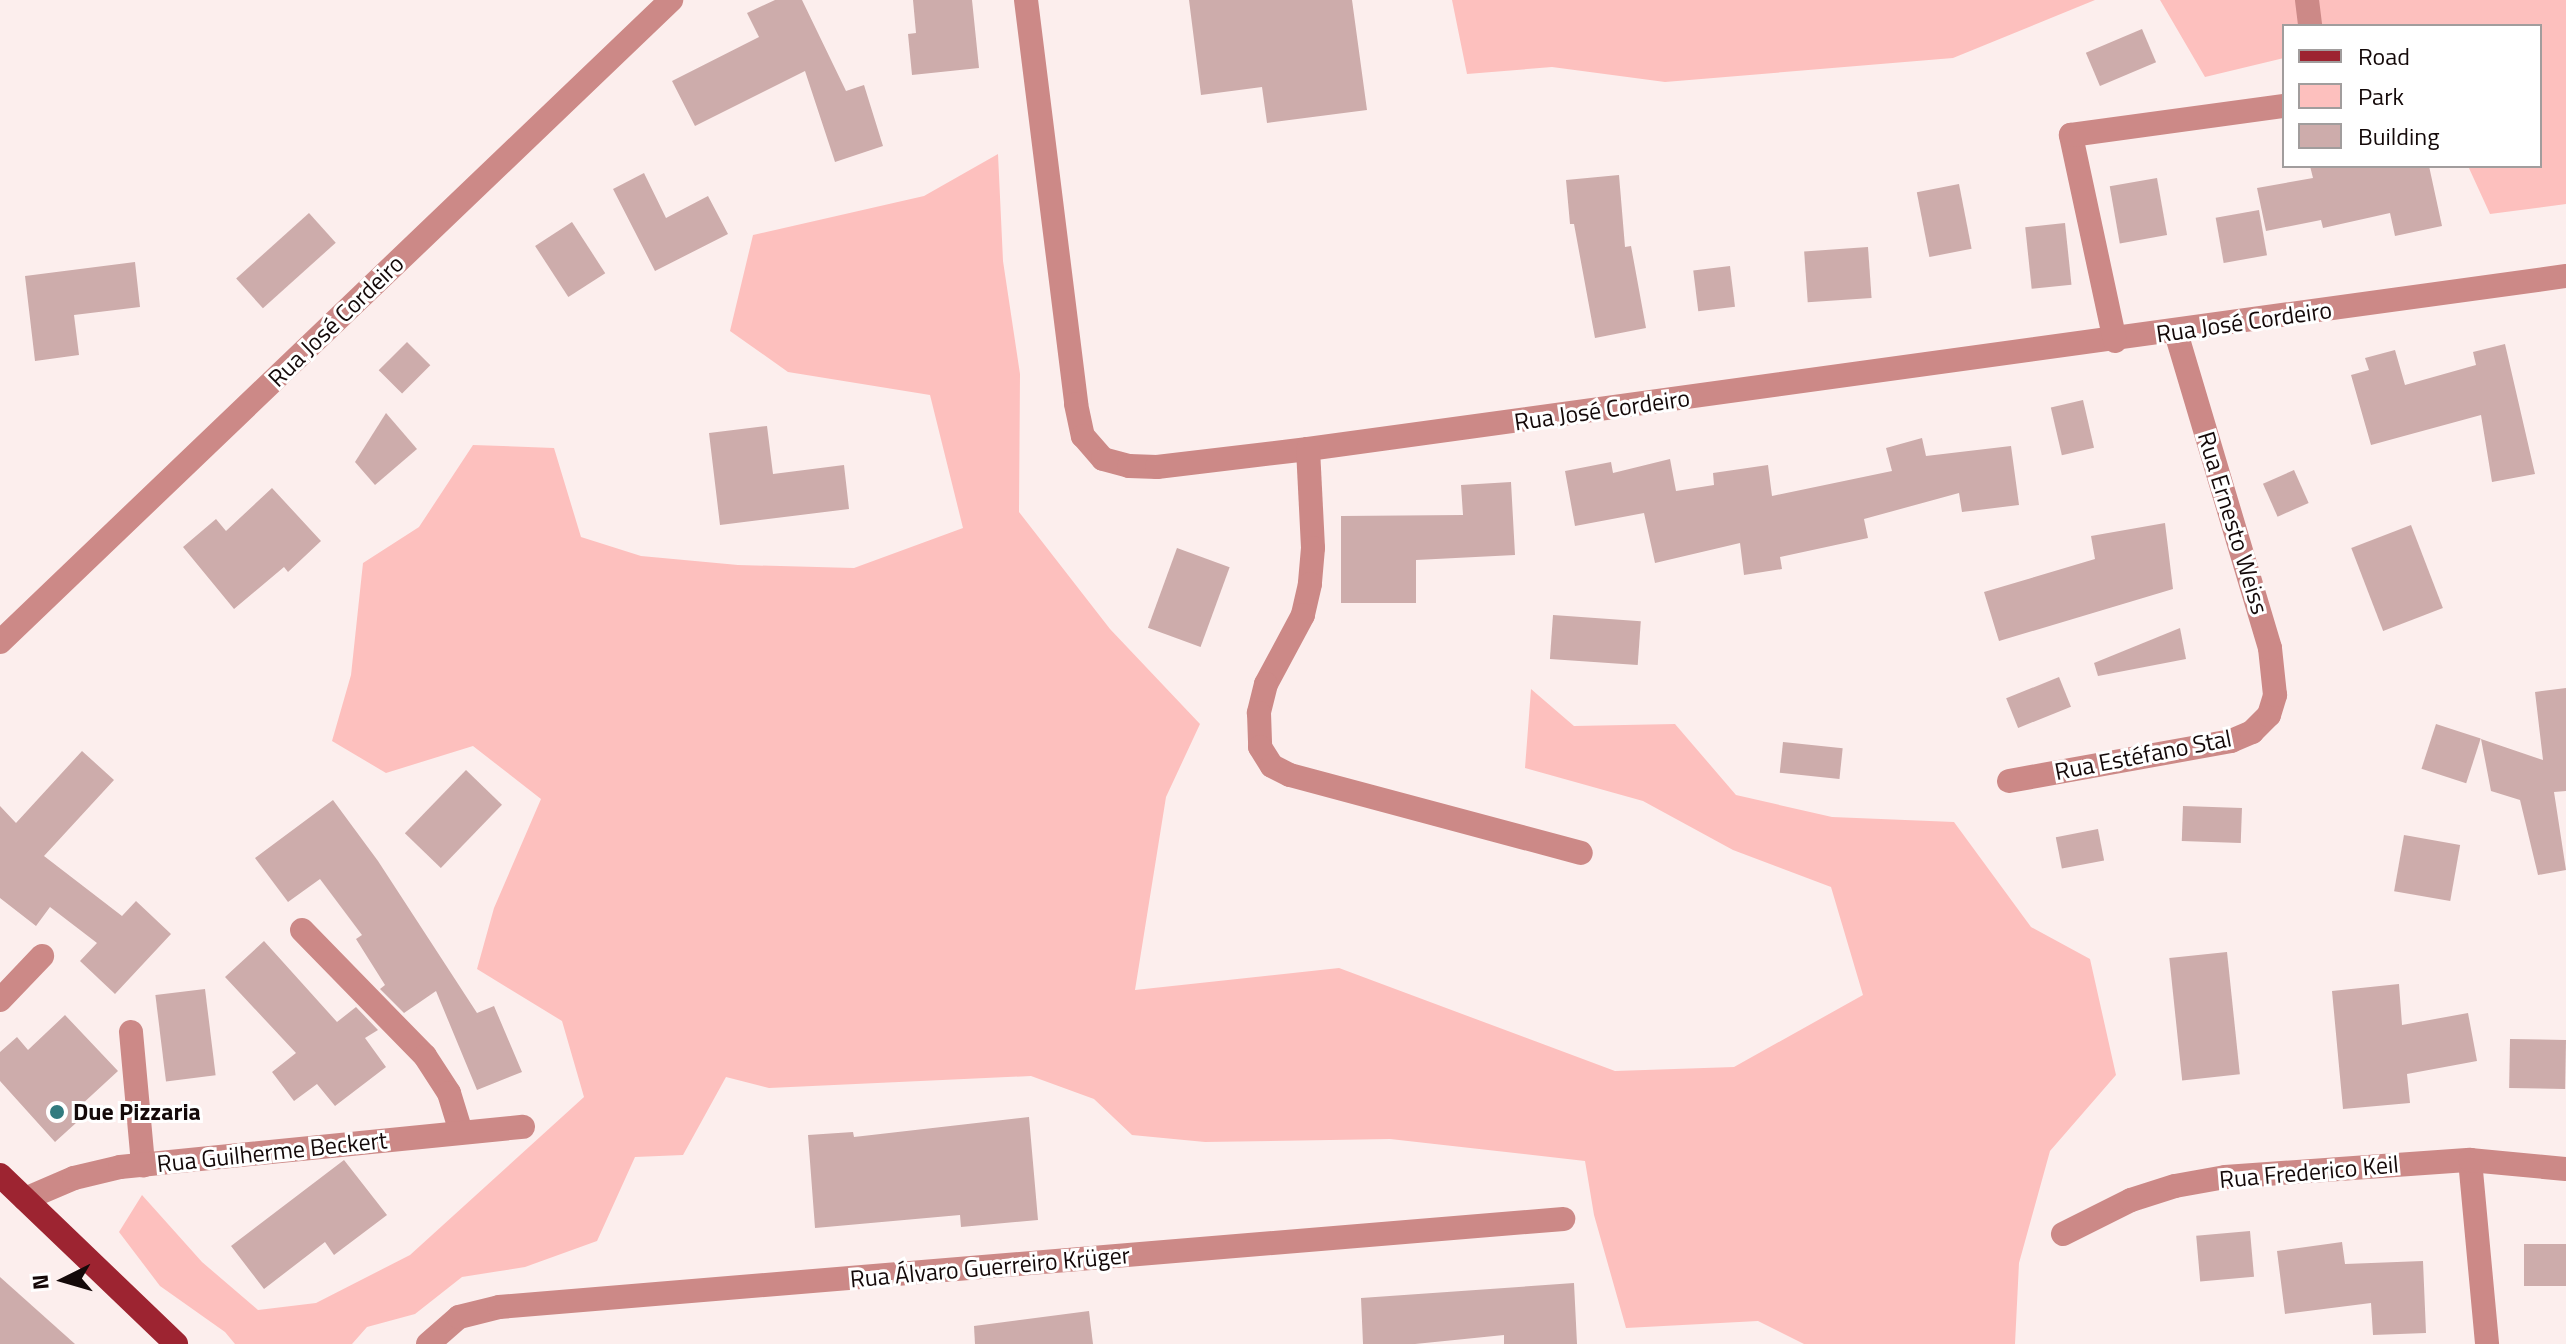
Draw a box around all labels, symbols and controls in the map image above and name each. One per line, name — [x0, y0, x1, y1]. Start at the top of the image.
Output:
legend — [2282, 24, 2542, 168]
text: Road — [2358, 38, 2410, 74]
text: Park — [2358, 78, 2404, 114]
text: Building — [2358, 118, 2440, 154]
street label: Rua José Cordeiro — [262, 249, 410, 393]
street label: Rua José Cordeiro — [2154, 295, 2334, 349]
street label: Rua José Cordeiro — [1512, 383, 1692, 437]
street label: Rua Ernesto Weiss — [2192, 428, 2274, 618]
street label: Rua Estéfano Stal — [2052, 724, 2234, 786]
place label: Due Pizzaria — [73, 1098, 201, 1126]
marker: Due Pizzaria — [48, 1103, 66, 1121]
street label: Rua Guilherme Beckert — [155, 1126, 389, 1178]
street label: Rua Frederico Keil — [2218, 1150, 2400, 1194]
north arrow — [24, 1240, 104, 1320]
street label: Rua Álvaro Guerreiro Krüger — [849, 1240, 1131, 1294]
text: N — [22, 1273, 58, 1291]

